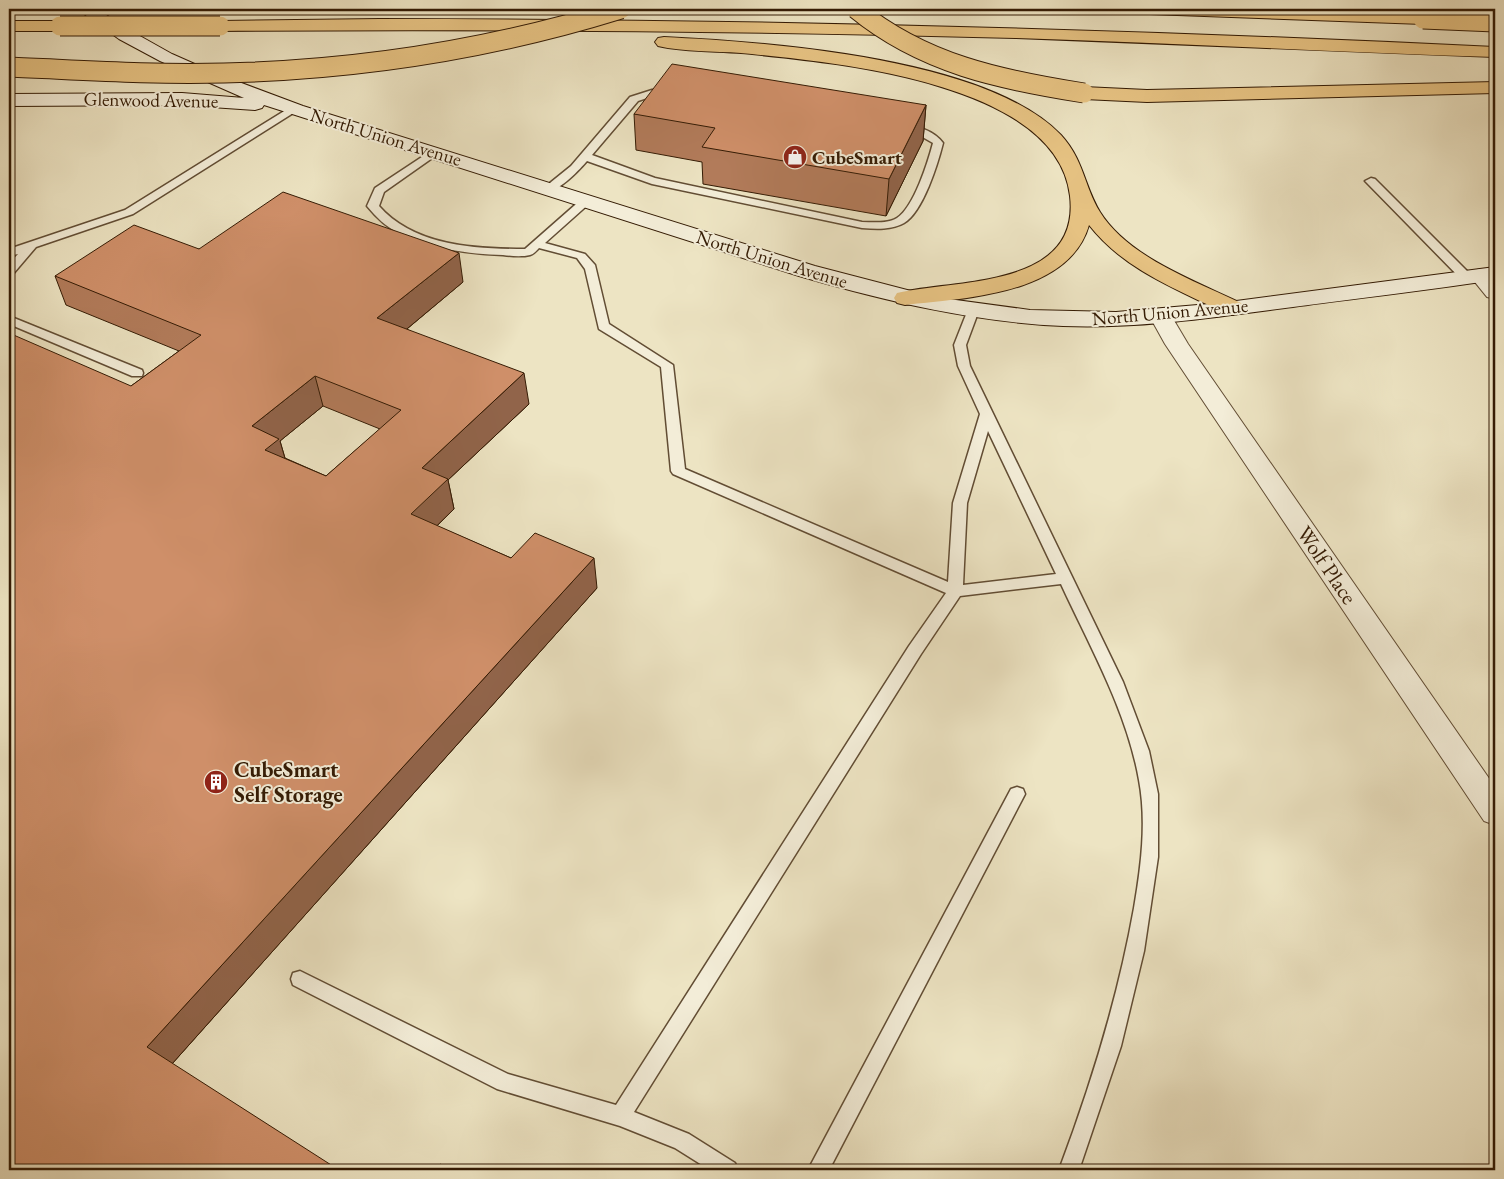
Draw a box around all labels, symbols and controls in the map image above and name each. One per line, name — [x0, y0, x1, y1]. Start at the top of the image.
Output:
street label: Glenwood Avenue — [83, 86, 219, 114]
street label: North Union Avenue — [307, 102, 465, 172]
shop icon: CubeSmart — [782, 144, 808, 170]
place label: CubeSmart — [812, 145, 902, 170]
street label: North Union Avenue — [693, 224, 851, 294]
street label: North Union Avenue — [1091, 293, 1249, 331]
street label: Wolf Place — [1290, 520, 1364, 610]
place label: CubeSmart Self Storage — [234, 755, 343, 809]
building icon: CubeSmart Self Storage — [203, 769, 229, 795]

